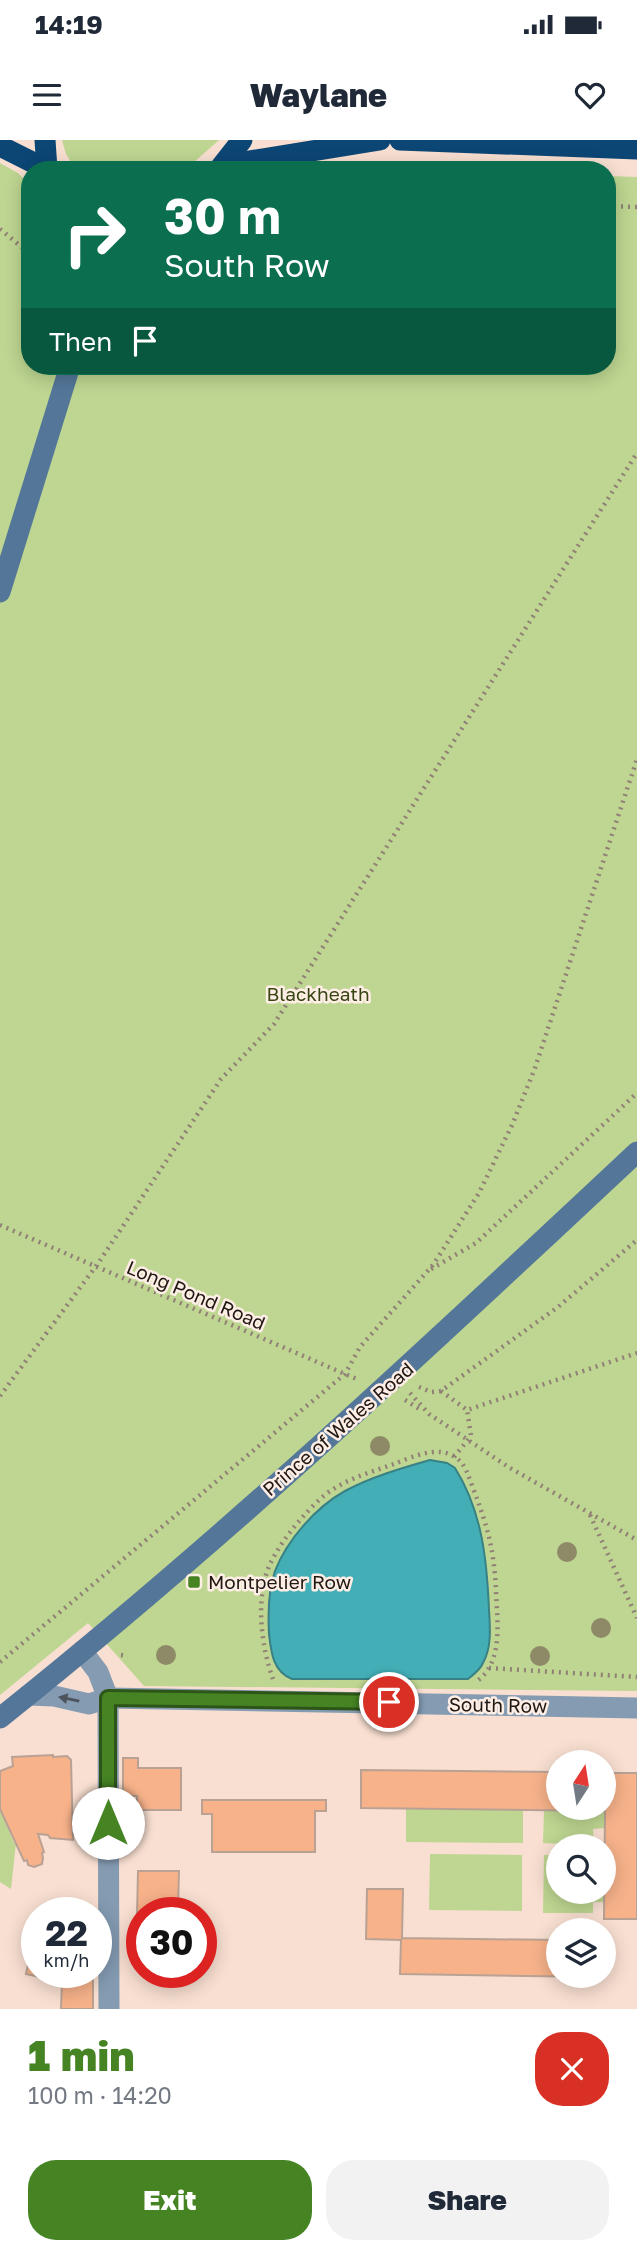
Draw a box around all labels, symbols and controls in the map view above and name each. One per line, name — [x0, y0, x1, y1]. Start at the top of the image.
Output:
text: 14:19 — [35, 9, 103, 40]
icon: menu — [28, 76, 66, 114]
text: Waylane — [250, 76, 387, 114]
icon: heart — [571, 76, 609, 114]
text: 30 m — [164, 186, 281, 245]
icon: right — [49, 189, 140, 280]
text: South Row — [164, 246, 330, 284]
icon: arrive — [126, 322, 164, 360]
text: Then — [49, 326, 112, 357]
park label: Blackheath — [266, 982, 370, 1005]
street label: Long Pond Road — [123, 1255, 269, 1334]
street label: Prince of Wales Road — [258, 1357, 418, 1500]
place label: Montpelier Row — [208, 1570, 351, 1593]
marker: Montpelier Row — [186, 1574, 202, 1590]
pin — [359, 1672, 419, 1732]
icon: arrive — [370, 1683, 408, 1721]
street label: South Row — [449, 1692, 547, 1717]
one-way arrow — [58, 1694, 80, 1705]
north arrow — [546, 1750, 616, 1820]
map controls — [546, 1750, 616, 1988]
position arrow — [71, 1786, 145, 1860]
button: search — [546, 1834, 616, 1904]
speed limit sign: 30 — [126, 1897, 217, 1988]
text: 22 — [45, 1912, 88, 1954]
button: layers — [546, 1918, 616, 1988]
text: km/h — [44, 1949, 89, 1971]
text: 1 min — [28, 2030, 135, 2080]
button: close — [535, 2032, 609, 2106]
text: 100 m · 14:20 — [28, 2081, 172, 2109]
button: Exit — [28, 2160, 312, 2240]
button: Share — [326, 2160, 609, 2240]

